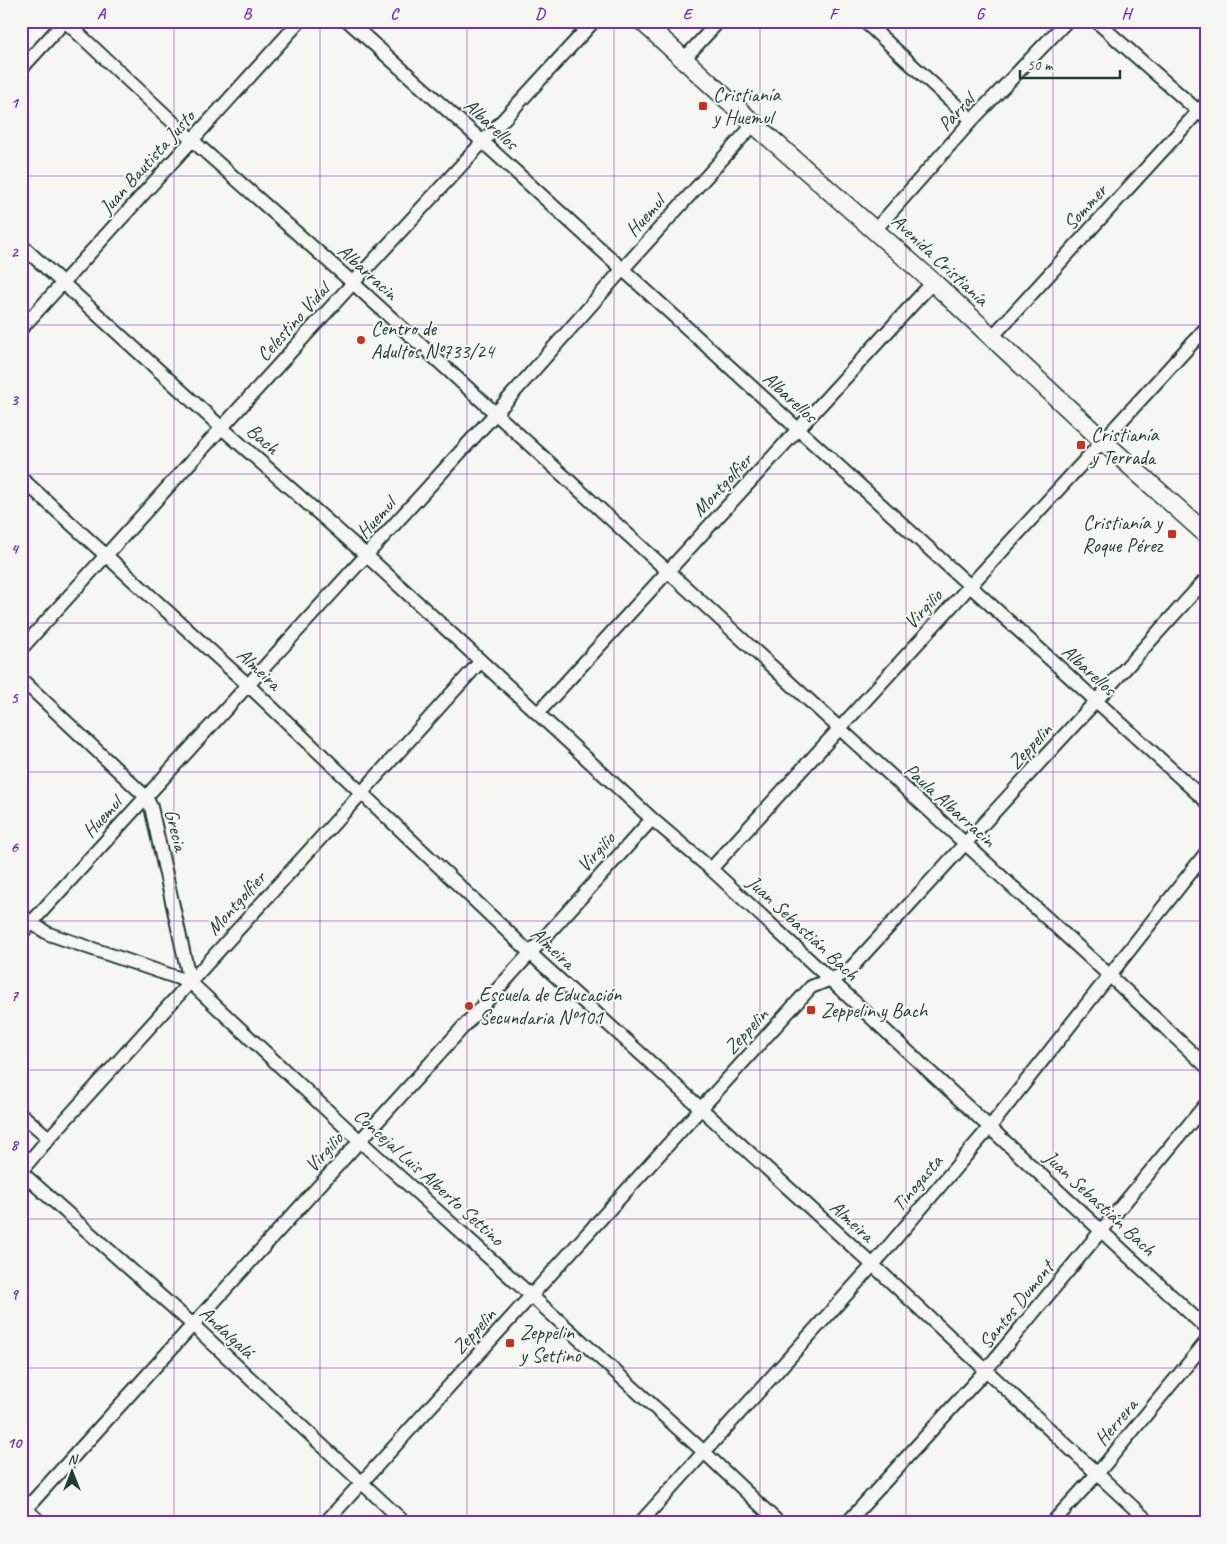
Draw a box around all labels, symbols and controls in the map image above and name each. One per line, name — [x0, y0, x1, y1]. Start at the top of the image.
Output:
text: A — [97, 4, 107, 24]
text: B — [243, 4, 253, 24]
text: C — [390, 4, 400, 24]
text: D — [535, 4, 546, 24]
text: E — [683, 4, 694, 24]
text: F — [829, 4, 840, 24]
text: G — [976, 4, 986, 24]
text: H — [1121, 4, 1133, 24]
scale bar — [1020, 48, 1120, 80]
text: 50 m — [1027, 56, 1054, 75]
place label: Cristianía y Huemul — [712, 82, 782, 130]
street label: Parral — [932, 85, 982, 136]
text: 1 — [10, 93, 19, 113]
street label: Albarellos — [458, 93, 525, 157]
marker: Cristianía y Huemul — [697, 100, 709, 112]
street label: Juan Bautista Justo — [93, 103, 202, 220]
street label: Sommer — [1058, 177, 1113, 235]
street label: Huemul — [620, 187, 672, 242]
street label: Avenida Cristianía — [886, 209, 995, 312]
street label: Albarracin — [332, 238, 404, 306]
text: 2 — [10, 242, 19, 262]
street label: Celestino Vidal — [251, 275, 337, 366]
place label: Centro de Adultos Nº733/24 — [371, 316, 496, 364]
marker: Centro de Adultos Nº733/24 — [355, 334, 367, 346]
street label: Albarellos — [757, 366, 824, 430]
text: 3 — [10, 390, 19, 410]
street label: Bach — [241, 418, 285, 461]
place label: Cristianía y Terrada — [1090, 422, 1160, 470]
marker: Cristianía y Terrada — [1075, 439, 1087, 451]
street label: Montgolfier — [686, 447, 759, 522]
street label: Huemul — [351, 489, 403, 544]
place label: Cristianía y Roque Pérez — [1082, 510, 1164, 558]
marker: Cristianía y Roque Pérez — [1166, 528, 1178, 540]
text: 4 — [10, 539, 19, 559]
street label: Virgilio — [898, 583, 948, 634]
street label: Albarellos — [1056, 639, 1123, 703]
street label: Almeira — [232, 642, 288, 697]
text: 5 — [11, 688, 20, 708]
street label: Zeppelin — [1002, 717, 1058, 774]
street label: Paula Albarracin — [899, 757, 1002, 853]
street label: Huemul — [77, 789, 130, 843]
street label: Grecia — [159, 806, 194, 855]
street label: Virgilio — [571, 826, 621, 877]
text: 6 — [10, 837, 19, 857]
street label: Montgolfier — [201, 865, 272, 940]
street label: Juan Sebastián Bach — [741, 869, 865, 987]
street label: Almeira — [526, 921, 582, 976]
place label: Escuela de Educación Secundaria Nº101 — [479, 982, 622, 1030]
text: 7 — [10, 986, 19, 1006]
place label: Zeppelin y Bach — [821, 998, 929, 1023]
marker: Escuela de Educación Secundaria Nº101 — [463, 1000, 475, 1012]
street label: Zeppelin — [718, 1002, 774, 1059]
marker: Zeppelin y Bach — [805, 1004, 817, 1016]
street label: Concejal Luis Alberto Settino — [349, 1103, 510, 1252]
street label: Virgilio — [299, 1126, 349, 1177]
text: 8 — [10, 1135, 19, 1155]
street label: Juan Sebastián Bach — [1038, 1144, 1162, 1262]
street label: Tinogasta — [886, 1149, 949, 1216]
street label: Almeira — [825, 1195, 881, 1249]
street label: Santos Dumont — [973, 1253, 1061, 1354]
text: 9 — [10, 1284, 19, 1304]
street label: Andalgalá — [194, 1300, 261, 1365]
street label: Zeppelin — [447, 1302, 502, 1359]
place label: Zeppelin y Settino — [519, 1320, 581, 1368]
marker: Zeppelin y Settino — [504, 1337, 516, 1349]
street label: Herrera — [1089, 1392, 1144, 1451]
text: 10 — [7, 1433, 23, 1453]
north arrow — [48, 1446, 98, 1496]
text: N — [68, 1451, 79, 1468]

